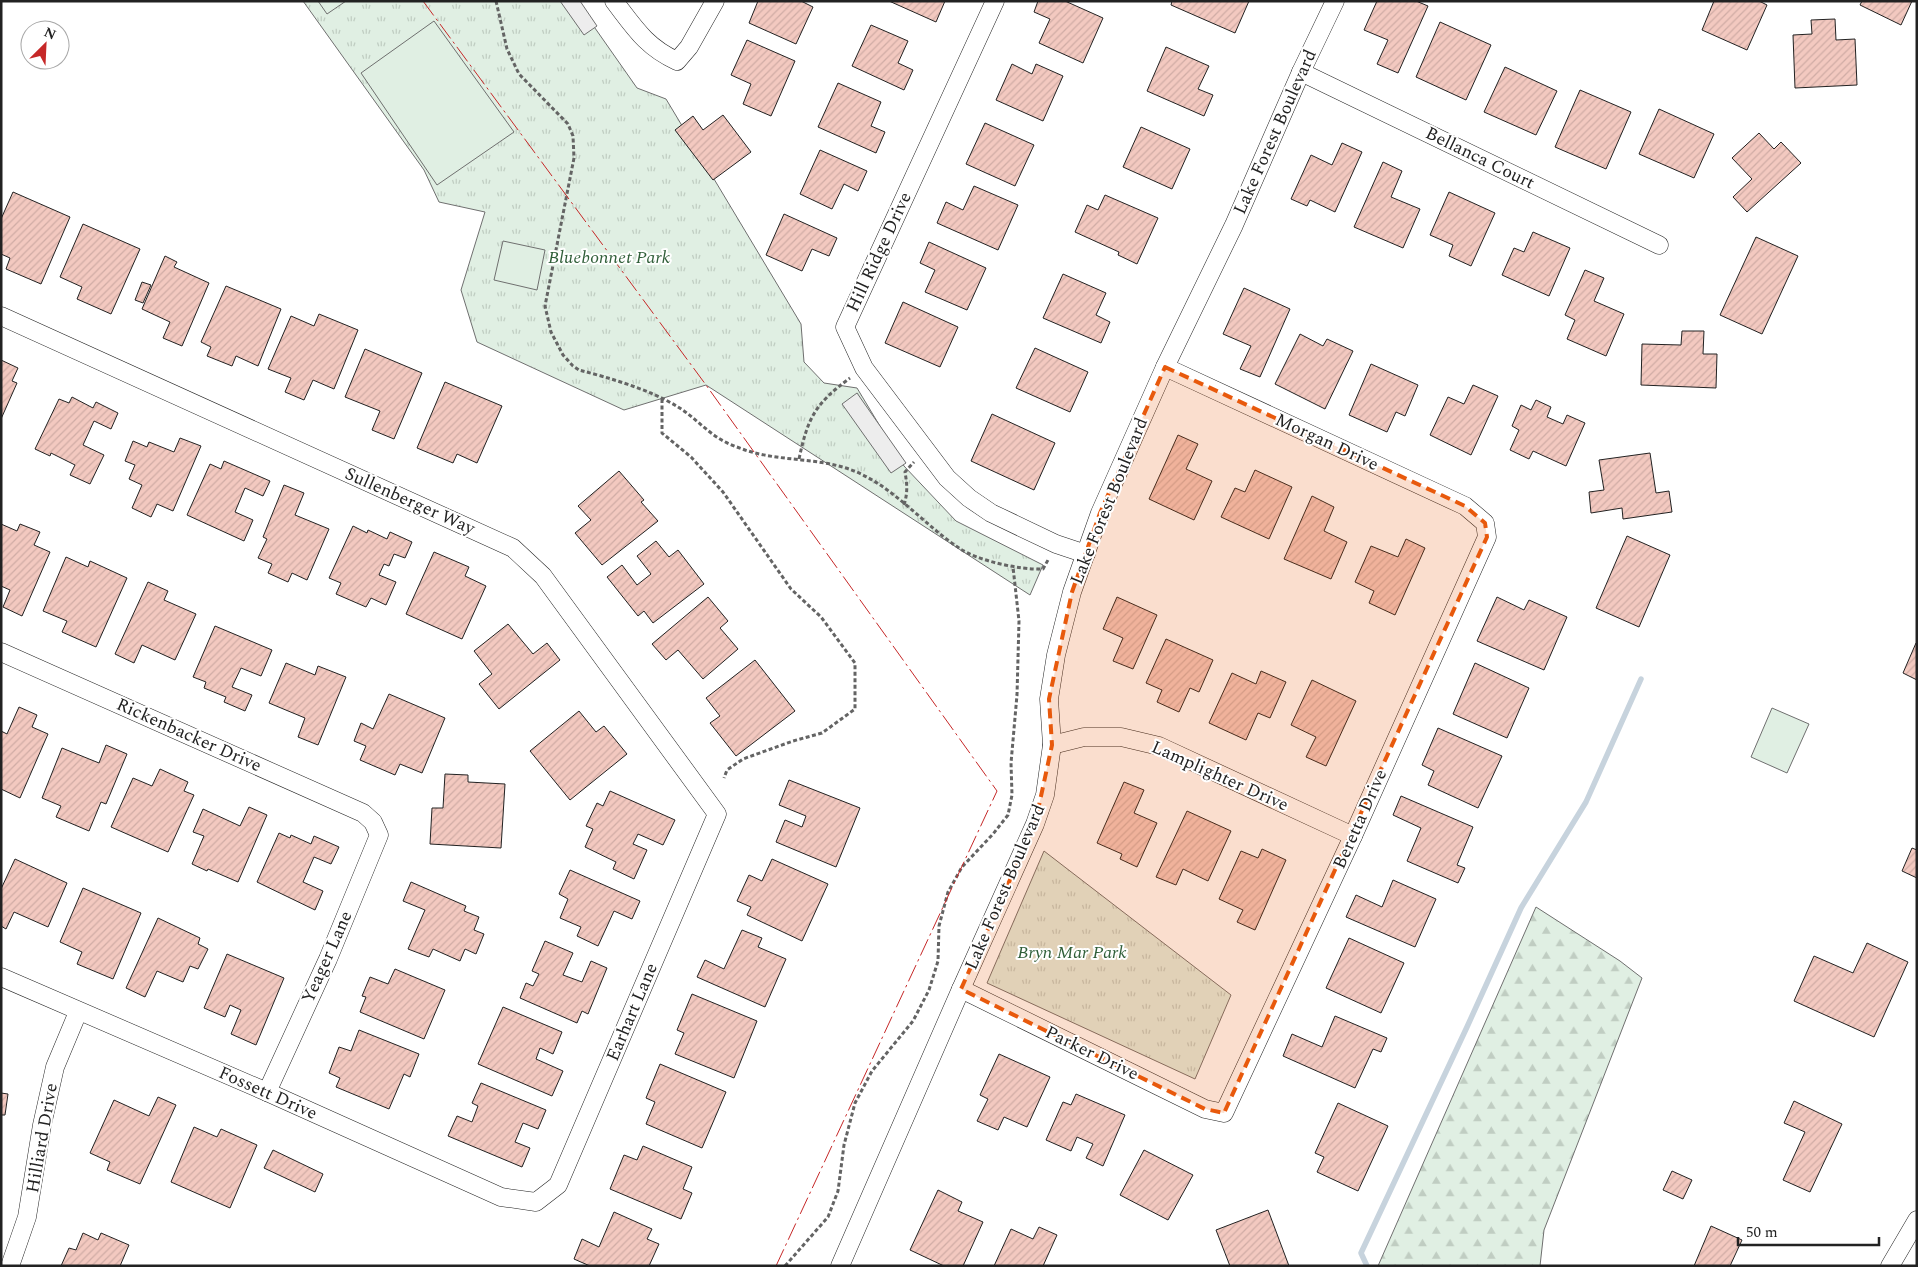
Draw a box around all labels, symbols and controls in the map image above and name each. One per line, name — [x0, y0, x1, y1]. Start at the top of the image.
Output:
north arrow — [20, 20, 70, 70]
text: N — [41, 22, 60, 45]
street label: Lake Forest Boulevard — [1226, 45, 1324, 219]
street label: Bellanca Court — [1421, 120, 1539, 196]
street label: Hill Ridge Drive — [839, 187, 919, 317]
park label: Bluebonnet Park — [548, 244, 671, 271]
street label: Morgan Drive — [1271, 406, 1383, 478]
street label: Lake Forest Boulevard — [1063, 413, 1155, 589]
street label: Sullenberger Way — [341, 460, 481, 542]
street label: Rickenbacker Drive — [112, 691, 266, 779]
street label: Lamplighter Drive — [1147, 734, 1293, 818]
street label: Beretta Drive — [1326, 765, 1394, 873]
street label: Lake Forest Boulevard — [958, 800, 1052, 974]
street label: Yeager Lane — [295, 906, 359, 1008]
park label: Bryn Mar Park — [1017, 939, 1127, 966]
street label: Earhart Lane — [599, 959, 665, 1065]
street label: Parker Drive — [1041, 1019, 1143, 1087]
street label: Fossett Drive — [214, 1059, 322, 1127]
street label: Hilliard Drive — [19, 1081, 65, 1195]
scale bar — [1738, 1214, 1879, 1246]
text: 50 m — [1746, 1221, 1778, 1244]

